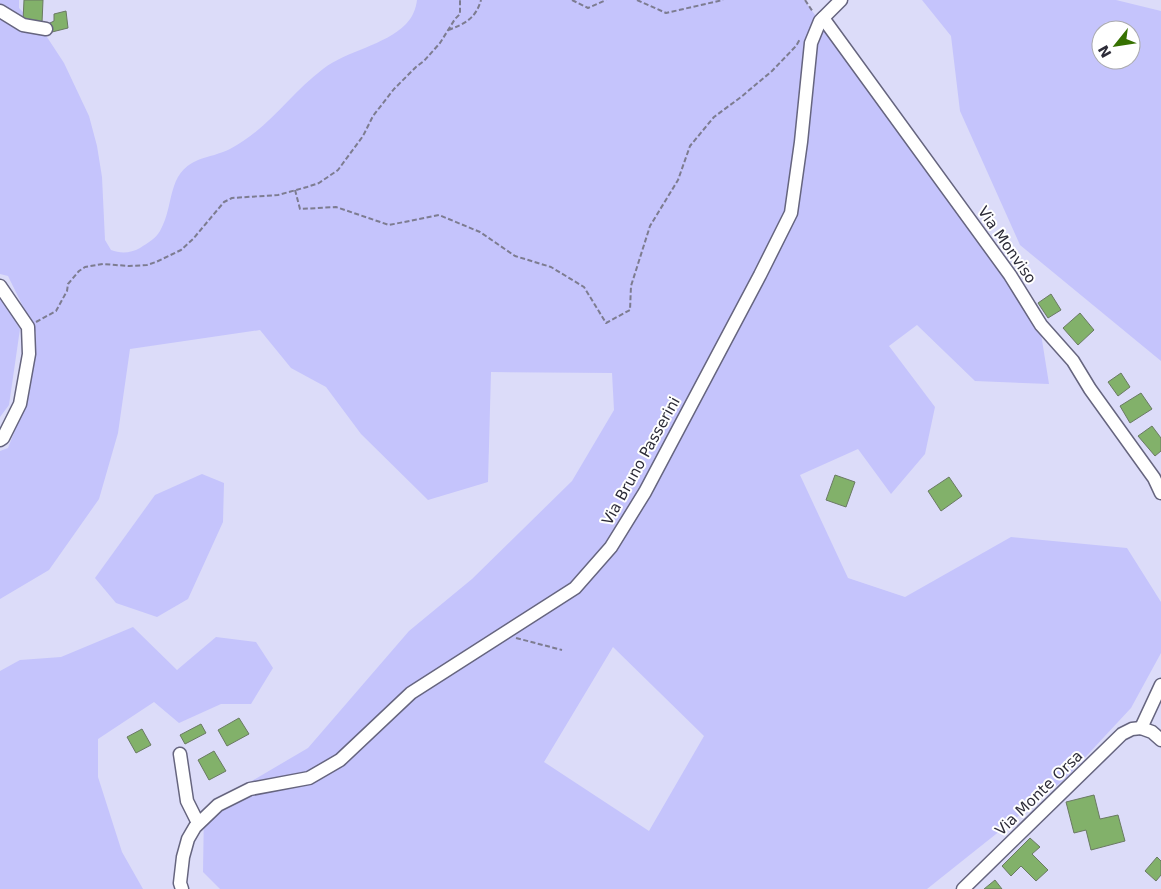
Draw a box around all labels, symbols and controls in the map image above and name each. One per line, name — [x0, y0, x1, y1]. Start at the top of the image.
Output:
north arrow — [1091, 20, 1141, 70]
text: N — [1095, 42, 1115, 61]
street label: Via Monviso — [974, 203, 1040, 287]
street label: Via Bruno Passerini — [598, 394, 684, 528]
street label: Via Monte Orsa — [992, 747, 1086, 839]

